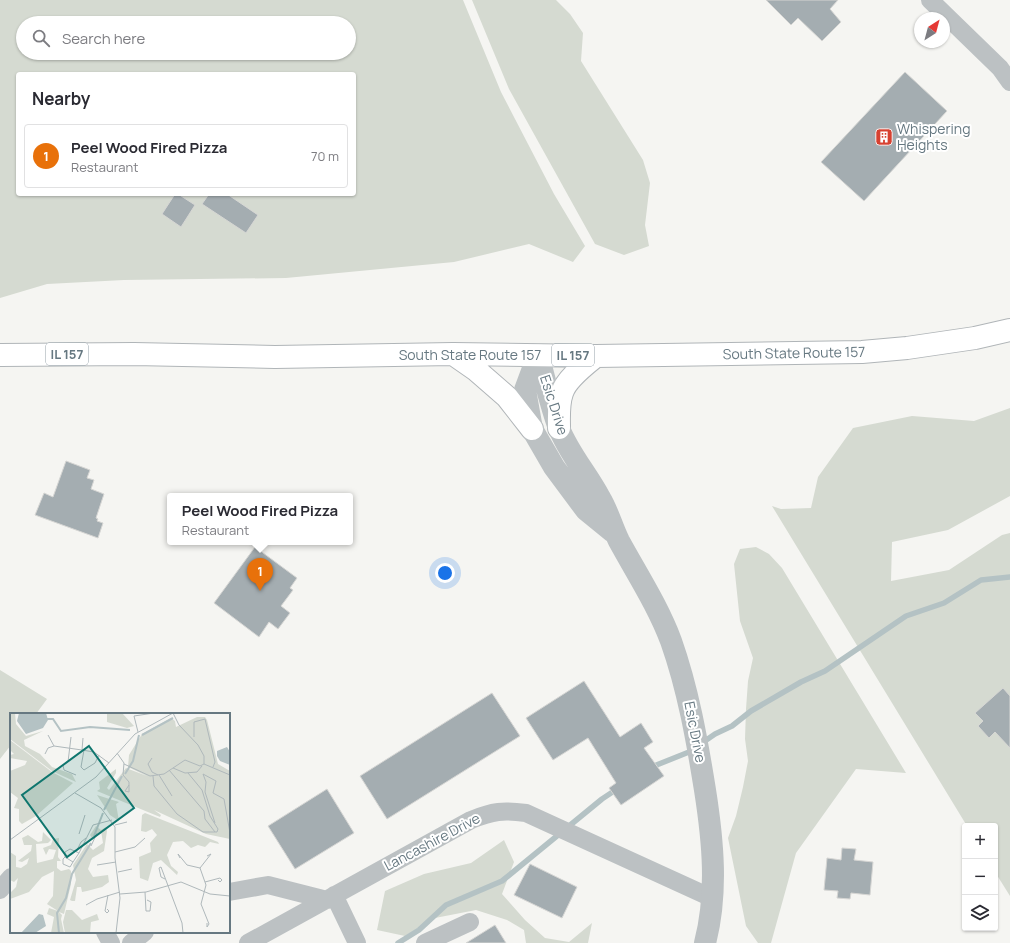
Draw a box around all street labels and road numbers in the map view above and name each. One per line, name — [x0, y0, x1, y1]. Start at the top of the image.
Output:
street label: South State Route 157 — [723, 342, 865, 363]
road number: IL 157 — [46, 343, 88, 365]
road number: IL 157 — [552, 344, 594, 366]
street label: South State Route 157 — [399, 345, 541, 364]
street label: Esic Drive — [536, 372, 573, 437]
street label: Esic Drive — [680, 700, 711, 764]
street label: Lancashire Drive — [380, 808, 483, 875]

